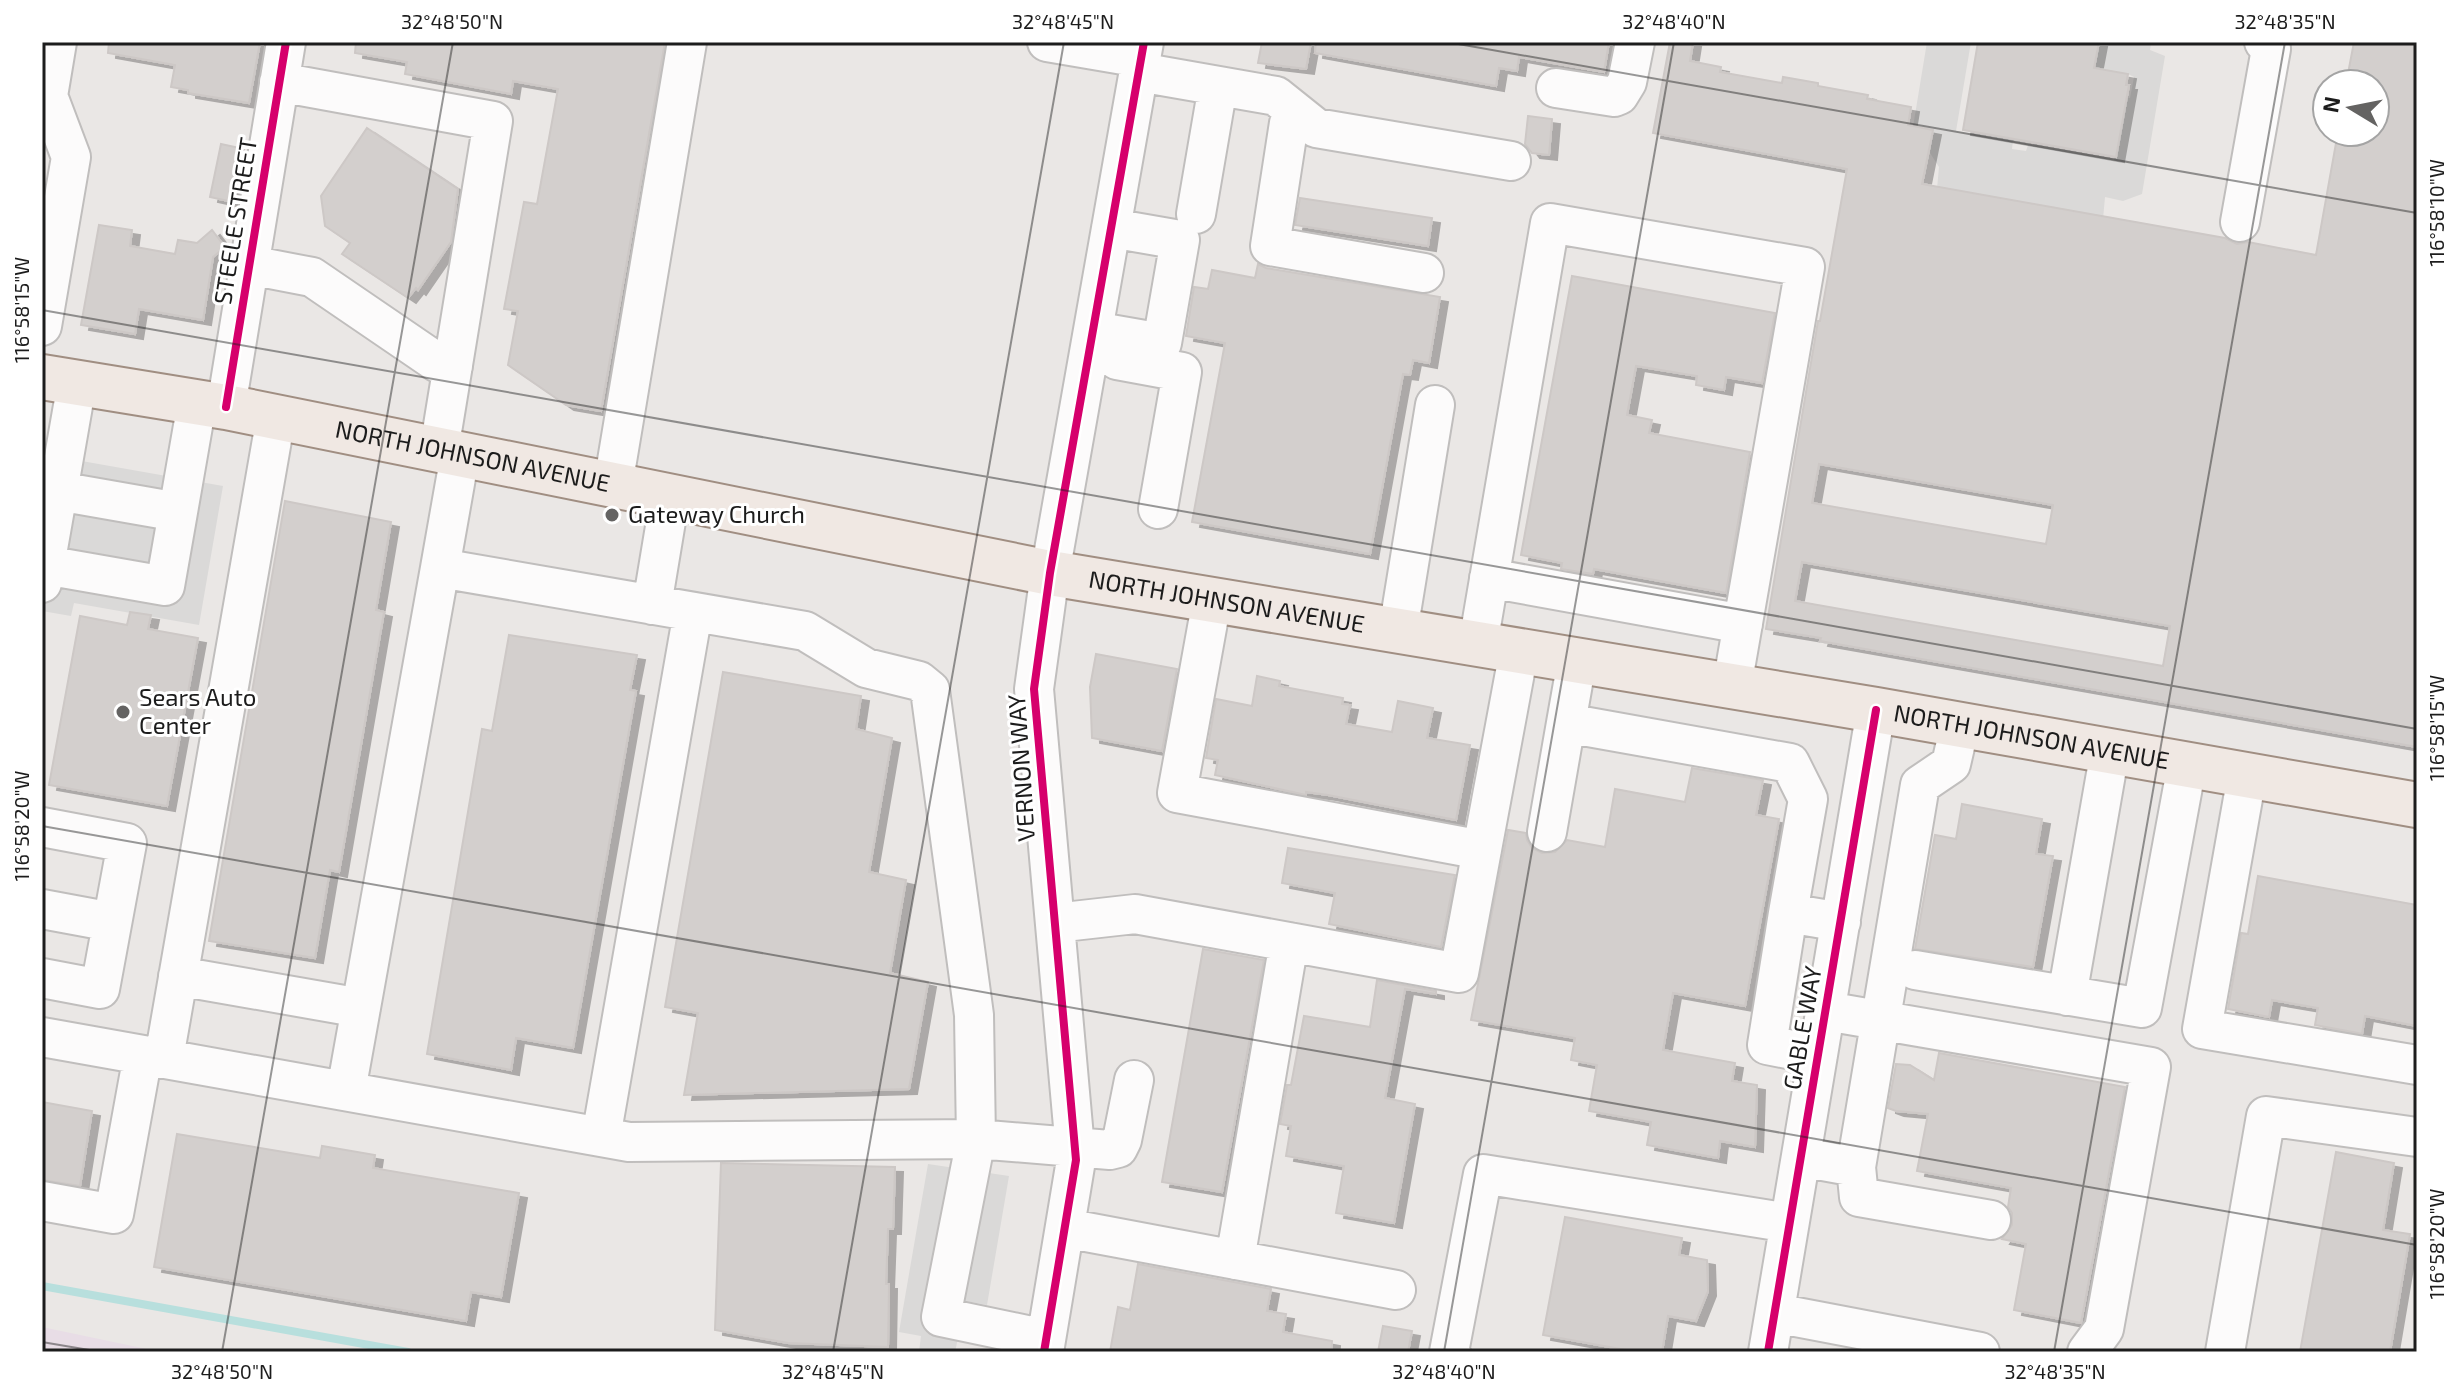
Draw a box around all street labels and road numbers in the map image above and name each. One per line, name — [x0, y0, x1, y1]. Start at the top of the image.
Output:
street label: STEELE STREET — [207, 135, 262, 306]
street label: NORTH JOHNSON AVENUE — [333, 413, 613, 497]
street label: NORTH JOHNSON AVENUE — [1087, 564, 1367, 638]
street label: VERNON WAY — [1001, 693, 1040, 843]
street label: NORTH JOHNSON AVENUE — [1892, 697, 2172, 774]
street label: GABLE WAY — [1776, 963, 1827, 1092]

